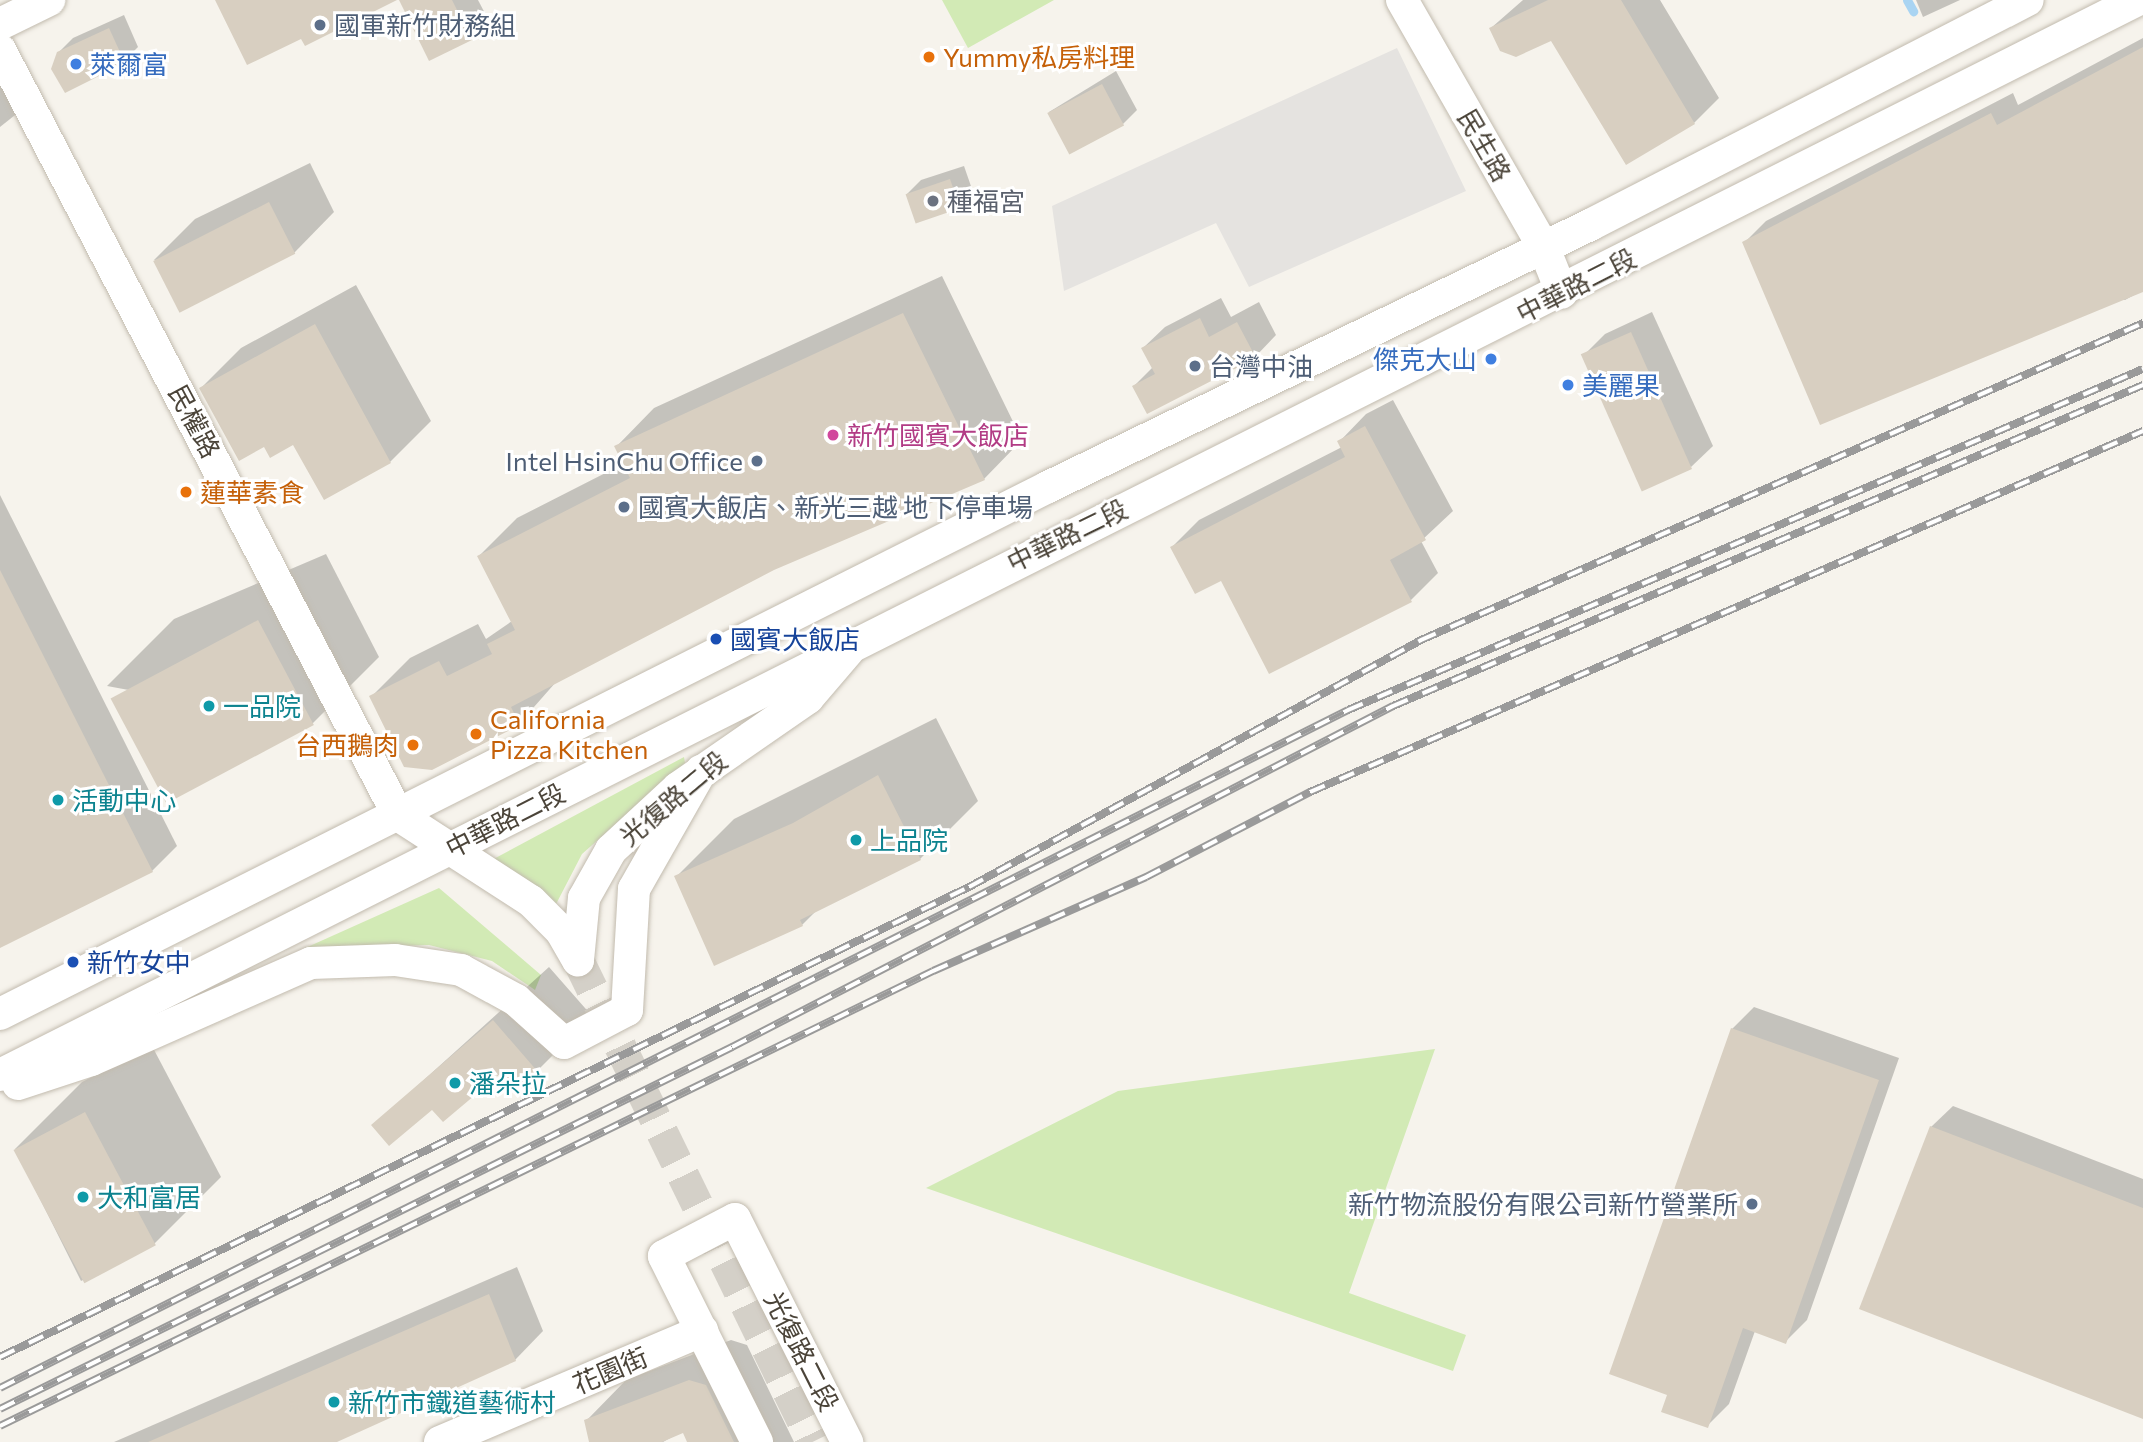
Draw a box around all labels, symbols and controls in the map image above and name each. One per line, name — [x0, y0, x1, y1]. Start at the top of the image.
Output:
place label: 國軍新竹財務組 — [334, 9, 516, 41]
marker: 國軍新竹財務組 — [312, 17, 328, 33]
place label: Yummy私房料理 — [943, 41, 1135, 73]
place label: 萊爾富 — [90, 48, 168, 80]
marker: Yummy私房料理 — [921, 49, 937, 65]
marker: 萊爾富 — [68, 56, 84, 72]
street label: 民生路 — [1452, 103, 1518, 187]
place label: 種福宮 — [947, 185, 1025, 217]
marker: 種福宮 — [925, 193, 941, 209]
street label: 中華路二段 — [1511, 242, 1641, 328]
place label: 傑克大山 — [1373, 343, 1477, 375]
place label: 台灣中油 — [1209, 350, 1313, 382]
marker: 傑克大山 — [1483, 351, 1499, 367]
marker: 台灣中油 — [1187, 358, 1203, 374]
place label: 美麗果 — [1582, 369, 1660, 401]
marker: 美麗果 — [1560, 377, 1576, 393]
street label: 民權路 — [163, 379, 227, 463]
place label: 新竹國賓大飯店 — [847, 419, 1029, 451]
marker: 新竹國賓大飯店 — [825, 427, 841, 443]
place label: Intel HsinChu Office — [506, 445, 743, 477]
marker: Intel HsinChu Office — [749, 453, 765, 469]
place label: 蓮華素食 — [200, 476, 304, 508]
marker: 蓮華素食 — [178, 484, 194, 500]
place label: 國賓大飯店、新光三越 地下停車場 — [638, 491, 1033, 523]
street label: 中華路二段 — [1002, 492, 1132, 578]
marker: 國賓大飯店、新光三越 地下停車場 — [616, 499, 632, 515]
place label: 國賓大飯店 — [730, 623, 860, 655]
marker: 國賓大飯店 — [708, 631, 724, 647]
place label: 一品院 — [223, 690, 301, 722]
marker: 一品院 — [201, 698, 217, 714]
place label: California Pizza Kitchen — [490, 703, 648, 764]
marker: California Pizza Kitchen — [468, 726, 484, 742]
place label: 台西鵝肉 — [295, 729, 399, 761]
marker: 台西鵝肉 — [405, 737, 421, 753]
street label: 光復路二段 — [613, 744, 733, 852]
street label: 中華路二段 — [440, 777, 570, 863]
place label: 活動中心 — [72, 784, 176, 816]
marker: 活動中心 — [50, 792, 66, 808]
place label: 上品院 — [870, 824, 948, 856]
marker: 上品院 — [848, 832, 864, 848]
place label: 新竹女中 — [87, 946, 191, 978]
marker: 新竹女中 — [65, 954, 81, 970]
place label: 潘朵拉 — [469, 1067, 547, 1099]
marker: 潘朵拉 — [447, 1075, 463, 1091]
place label: 大和富居 — [97, 1181, 201, 1213]
place label: 新竹物流股份有限公司新竹營業所 — [1348, 1188, 1738, 1220]
marker: 大和富居 — [75, 1189, 91, 1205]
marker: 新竹物流股份有限公司新竹營業所 — [1744, 1196, 1760, 1212]
street label: 光復路二段 — [759, 1286, 845, 1416]
street label: 花園街 — [568, 1340, 652, 1400]
place label: 新竹市鐵道藝術村 — [348, 1386, 556, 1418]
marker: 新竹市鐵道藝術村 — [326, 1394, 342, 1410]

